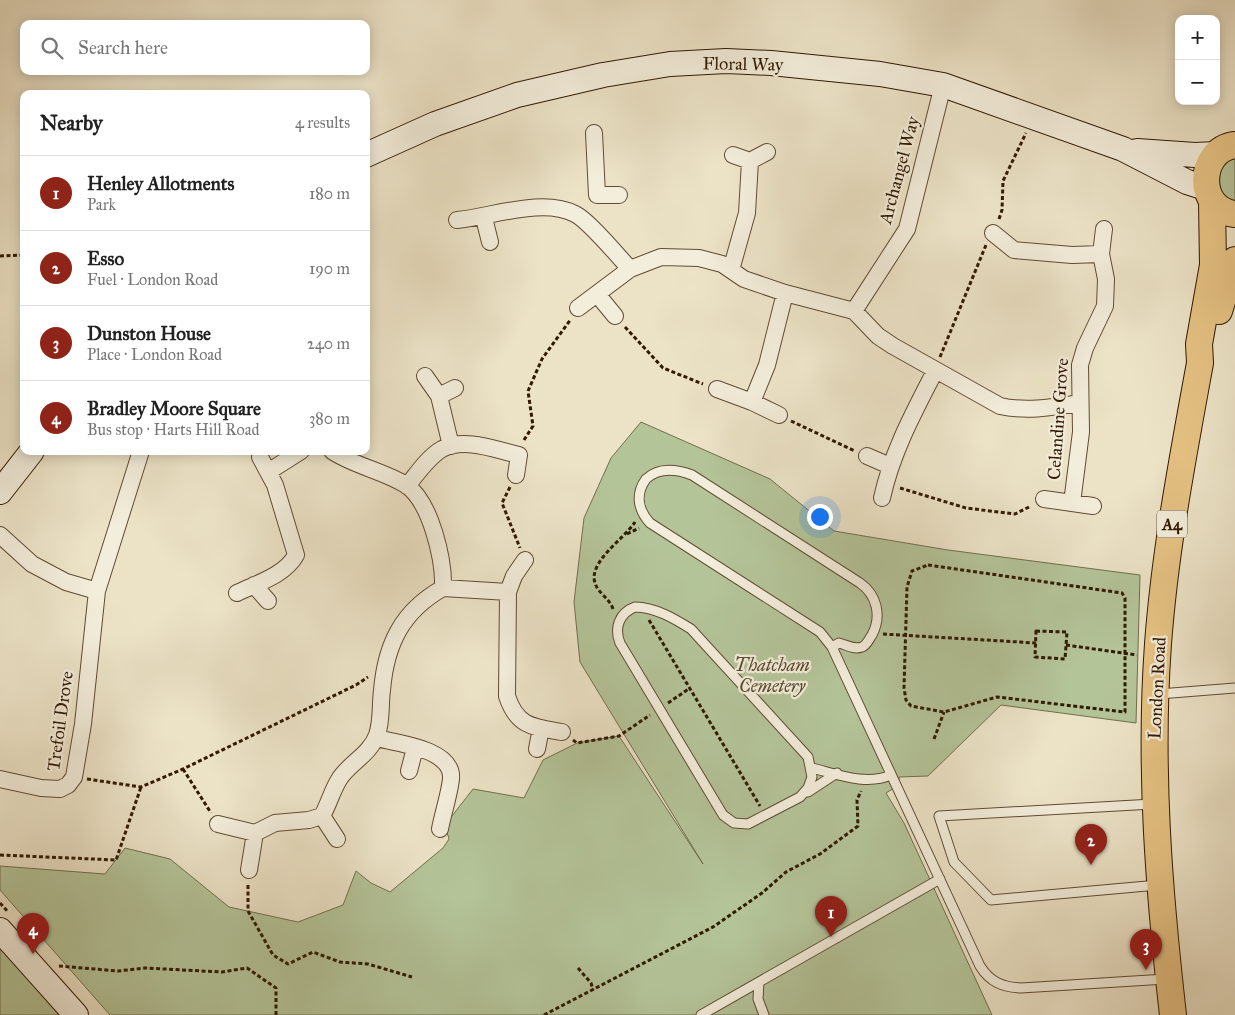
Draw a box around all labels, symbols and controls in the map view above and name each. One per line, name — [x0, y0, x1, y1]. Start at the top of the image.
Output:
map controls — [1175, 15, 1220, 105]
button: + — [1175, 15, 1220, 60]
search box — [20, 20, 370, 75]
icon: search — [38, 34, 66, 62]
text: Search here — [78, 36, 168, 59]
street label: Floral Way — [702, 52, 784, 76]
button: − — [1175, 60, 1220, 105]
text: Nearby — [40, 110, 103, 136]
text: 4 results — [295, 113, 350, 132]
street label: Archangel Way — [874, 113, 925, 227]
text: Henley Allotments — [87, 172, 234, 195]
text: 1 — [53, 184, 59, 203]
text: 180 m — [309, 184, 350, 203]
text: Park — [87, 195, 116, 214]
text: Esso — [87, 247, 124, 270]
text: 2 — [52, 259, 60, 278]
text: 190 m — [309, 259, 350, 278]
text: Fuel · London Road — [87, 270, 218, 289]
text: Dunston House — [87, 322, 211, 345]
text: 3 — [53, 334, 59, 353]
text: 240 m — [307, 334, 350, 353]
text: Place · London Road — [87, 345, 222, 364]
street label: Celandine Grove — [1043, 357, 1073, 481]
text: Bradley Moore Square — [87, 397, 261, 420]
text: 4 — [52, 409, 60, 428]
text: 380 m — [309, 409, 350, 428]
text: Bus stop · Harts Hill Road — [87, 420, 259, 439]
your location — [807, 504, 833, 530]
road number: A4 — [1157, 510, 1187, 538]
street label: London Road — [1143, 636, 1171, 740]
park label: Thatcham Cemetery — [734, 654, 810, 697]
street label: Trefoil Drove — [42, 670, 78, 772]
pin: 2 — [1075, 824, 1107, 865]
pin: 1 — [815, 896, 847, 937]
pin: 4 — [17, 913, 49, 954]
pin: 3 — [1130, 929, 1162, 970]

